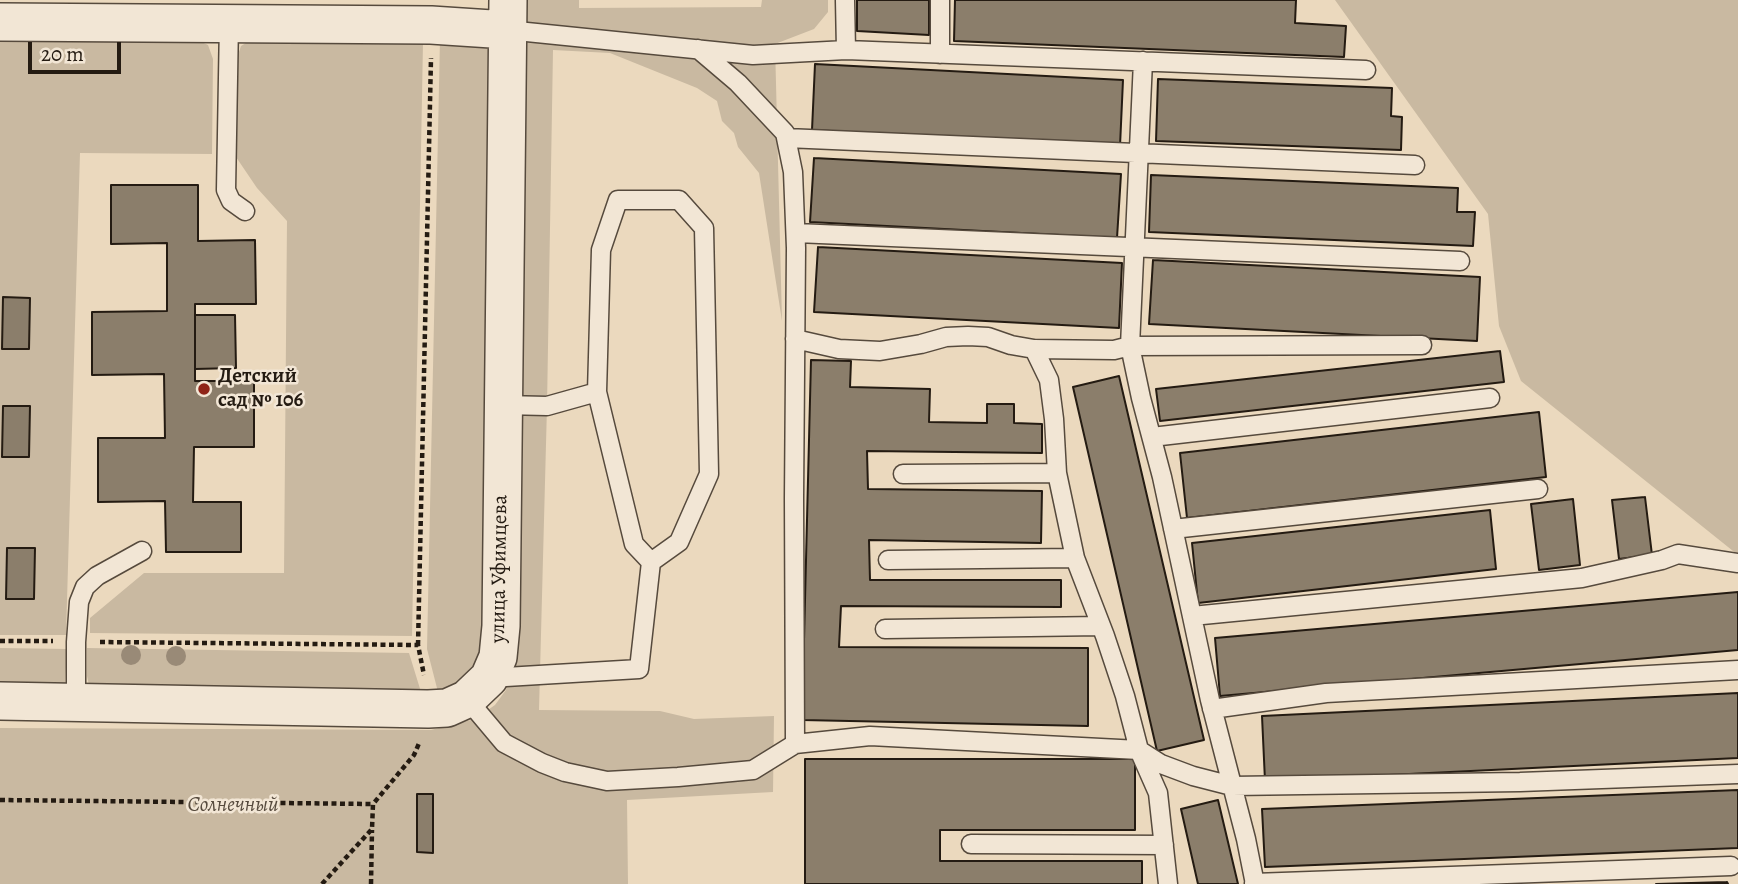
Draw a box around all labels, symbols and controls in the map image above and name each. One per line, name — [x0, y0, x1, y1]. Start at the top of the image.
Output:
scale bar — [32, 28, 124, 72]
text: 20 m — [41, 40, 84, 68]
place label: Детский сад № 106 — [218, 364, 303, 414]
marker: Детский сад № 106 — [196, 381, 212, 397]
street label: улица Уфимцева — [486, 495, 514, 643]
park label: Солнечный — [188, 793, 278, 819]

